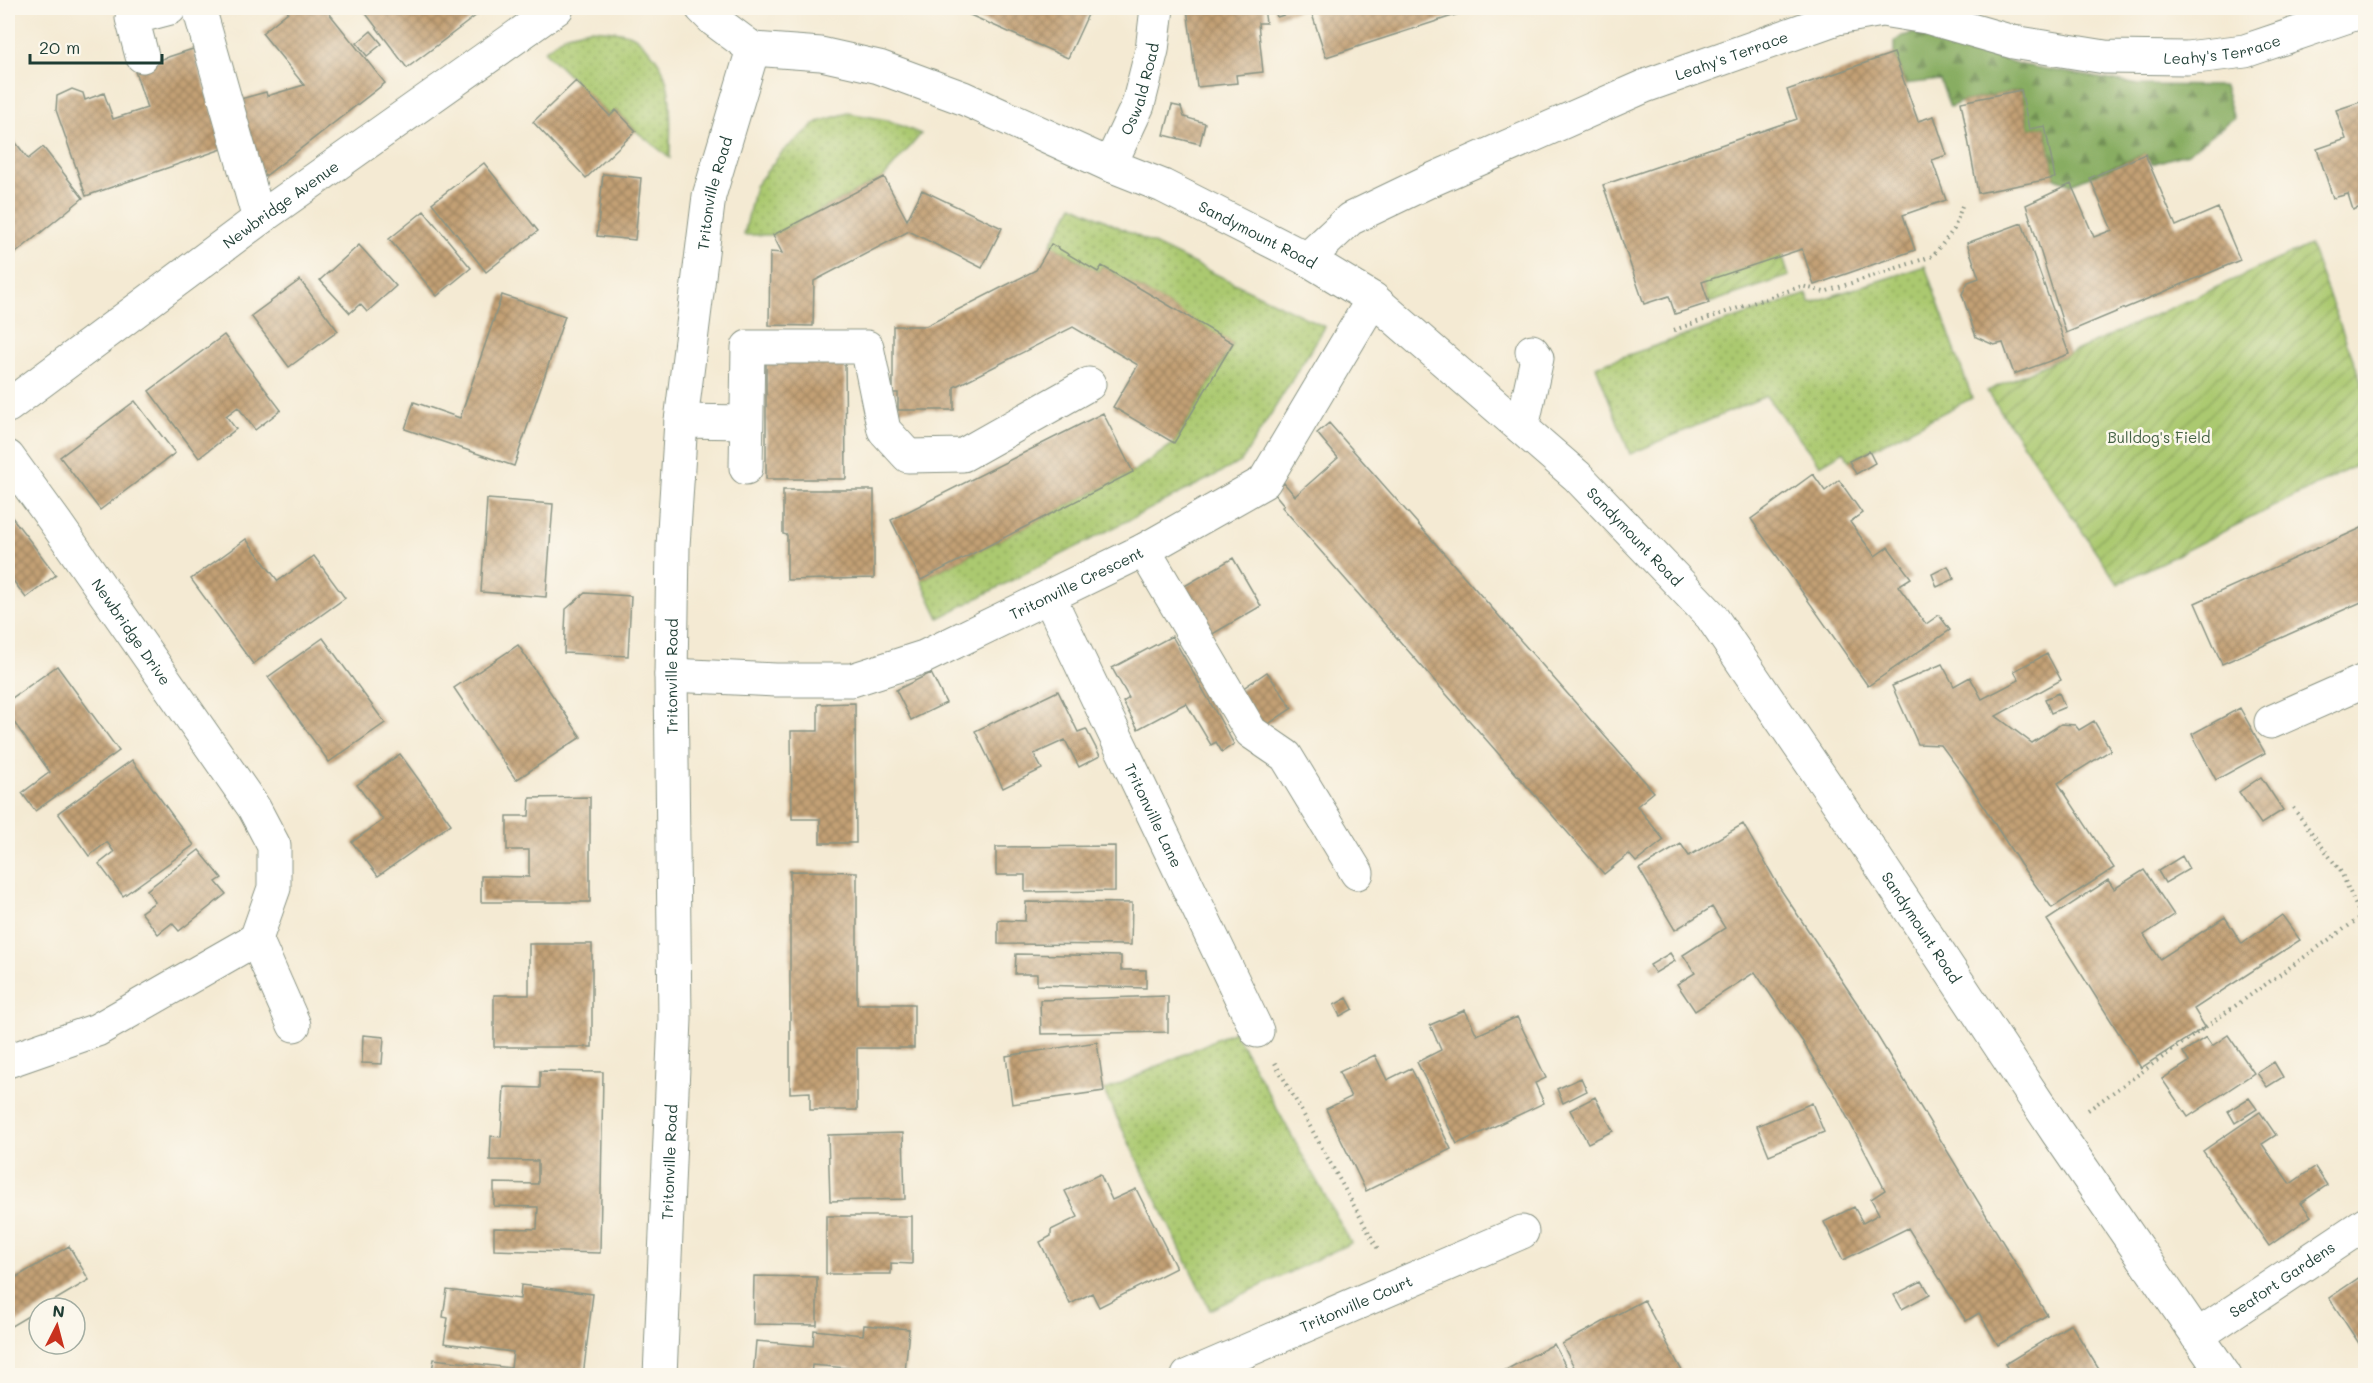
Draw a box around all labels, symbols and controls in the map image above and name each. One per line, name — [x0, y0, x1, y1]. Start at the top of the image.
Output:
street label: Leahy's Terrace — [1672, 26, 1791, 85]
scale bar — [30, 27, 162, 65]
street label: Leahy's Terrace — [2164, 30, 2283, 68]
text: 20 m — [39, 35, 80, 59]
street label: Oswald Road — [1115, 42, 1163, 138]
street label: Tritonville Road — [692, 134, 736, 251]
street label: Newbridge Avenue — [219, 156, 342, 253]
street label: Sandymount Road — [1195, 196, 1320, 273]
park label: Bulldog's Field — [2107, 427, 2211, 447]
street label: Sandymount Road — [1583, 483, 1687, 590]
street label: Tritonville Crescent — [1006, 542, 1146, 624]
street label: Newbridge Drive — [87, 574, 176, 689]
street label: Tritonville Road — [661, 618, 682, 734]
street label: Tritonville Lane — [1120, 760, 1187, 871]
street label: Sandymount Road — [1877, 868, 1966, 987]
street label: Tritonville Road — [657, 1104, 681, 1221]
street label: Seafort Gardens — [2225, 1237, 2339, 1322]
street label: Tritonville Court — [1297, 1271, 1415, 1337]
north arrow — [27, 1296, 87, 1356]
text: N — [51, 1300, 66, 1322]

